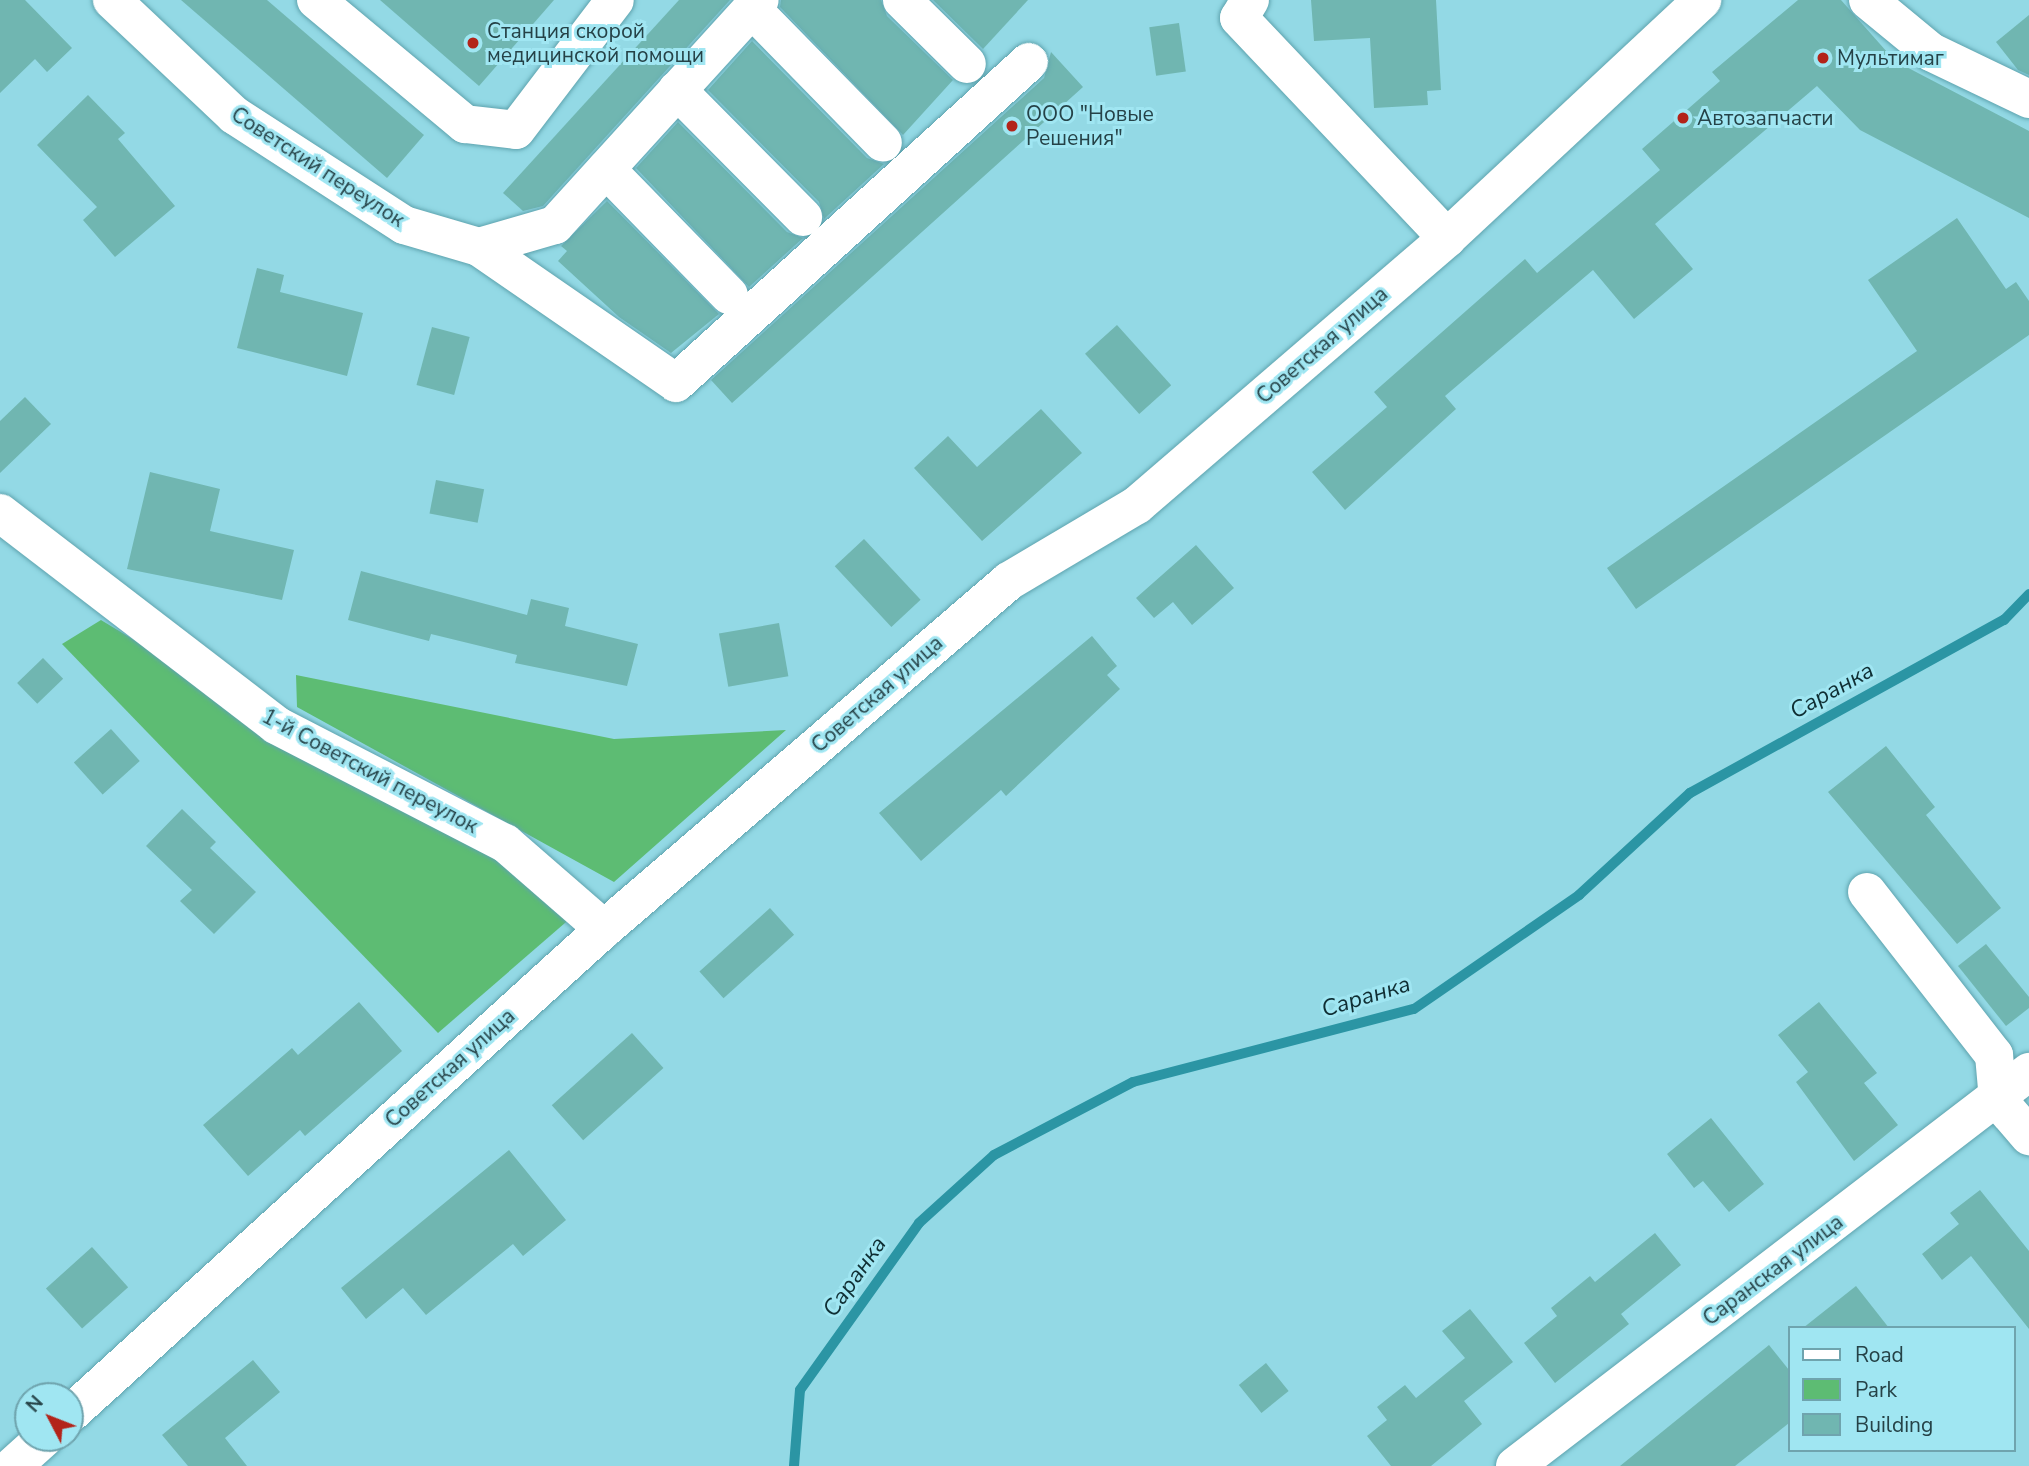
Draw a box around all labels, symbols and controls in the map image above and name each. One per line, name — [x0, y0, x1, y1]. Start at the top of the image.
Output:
place label: Станция скорой медицинской помощи — [487, 18, 704, 68]
marker: Станция скорой медицинской помощи — [465, 35, 481, 51]
place label: Мультимаг — [1837, 45, 1944, 71]
marker: Мультимаг — [1815, 50, 1831, 66]
place label: ООО "Новые Решения" — [1026, 101, 1154, 151]
street label: Советский переулок — [227, 102, 409, 232]
place label: Автозапчасти — [1697, 105, 1834, 131]
marker: Автозапчасти — [1675, 110, 1691, 126]
marker: ООО "Новые Решения" — [1004, 118, 1020, 134]
street label: Советская улица — [1251, 281, 1393, 409]
street label: Советская улица — [806, 630, 948, 758]
water label: Саранка — [1785, 657, 1879, 725]
street label: 1-й Советский переулок — [258, 703, 482, 839]
water label: Саранка — [1318, 970, 1414, 1024]
street label: Советская улица — [380, 1003, 520, 1133]
street label: Саранская улица — [1698, 1209, 1848, 1331]
water label: Саранка — [817, 1232, 893, 1322]
legend — [1787, 1326, 2015, 1452]
text: Road — [1855, 1341, 1904, 1369]
text: Park — [1855, 1376, 1897, 1404]
north arrow — [14, 1382, 84, 1452]
text: N — [20, 1390, 49, 1418]
text: Building — [1855, 1411, 1933, 1439]

